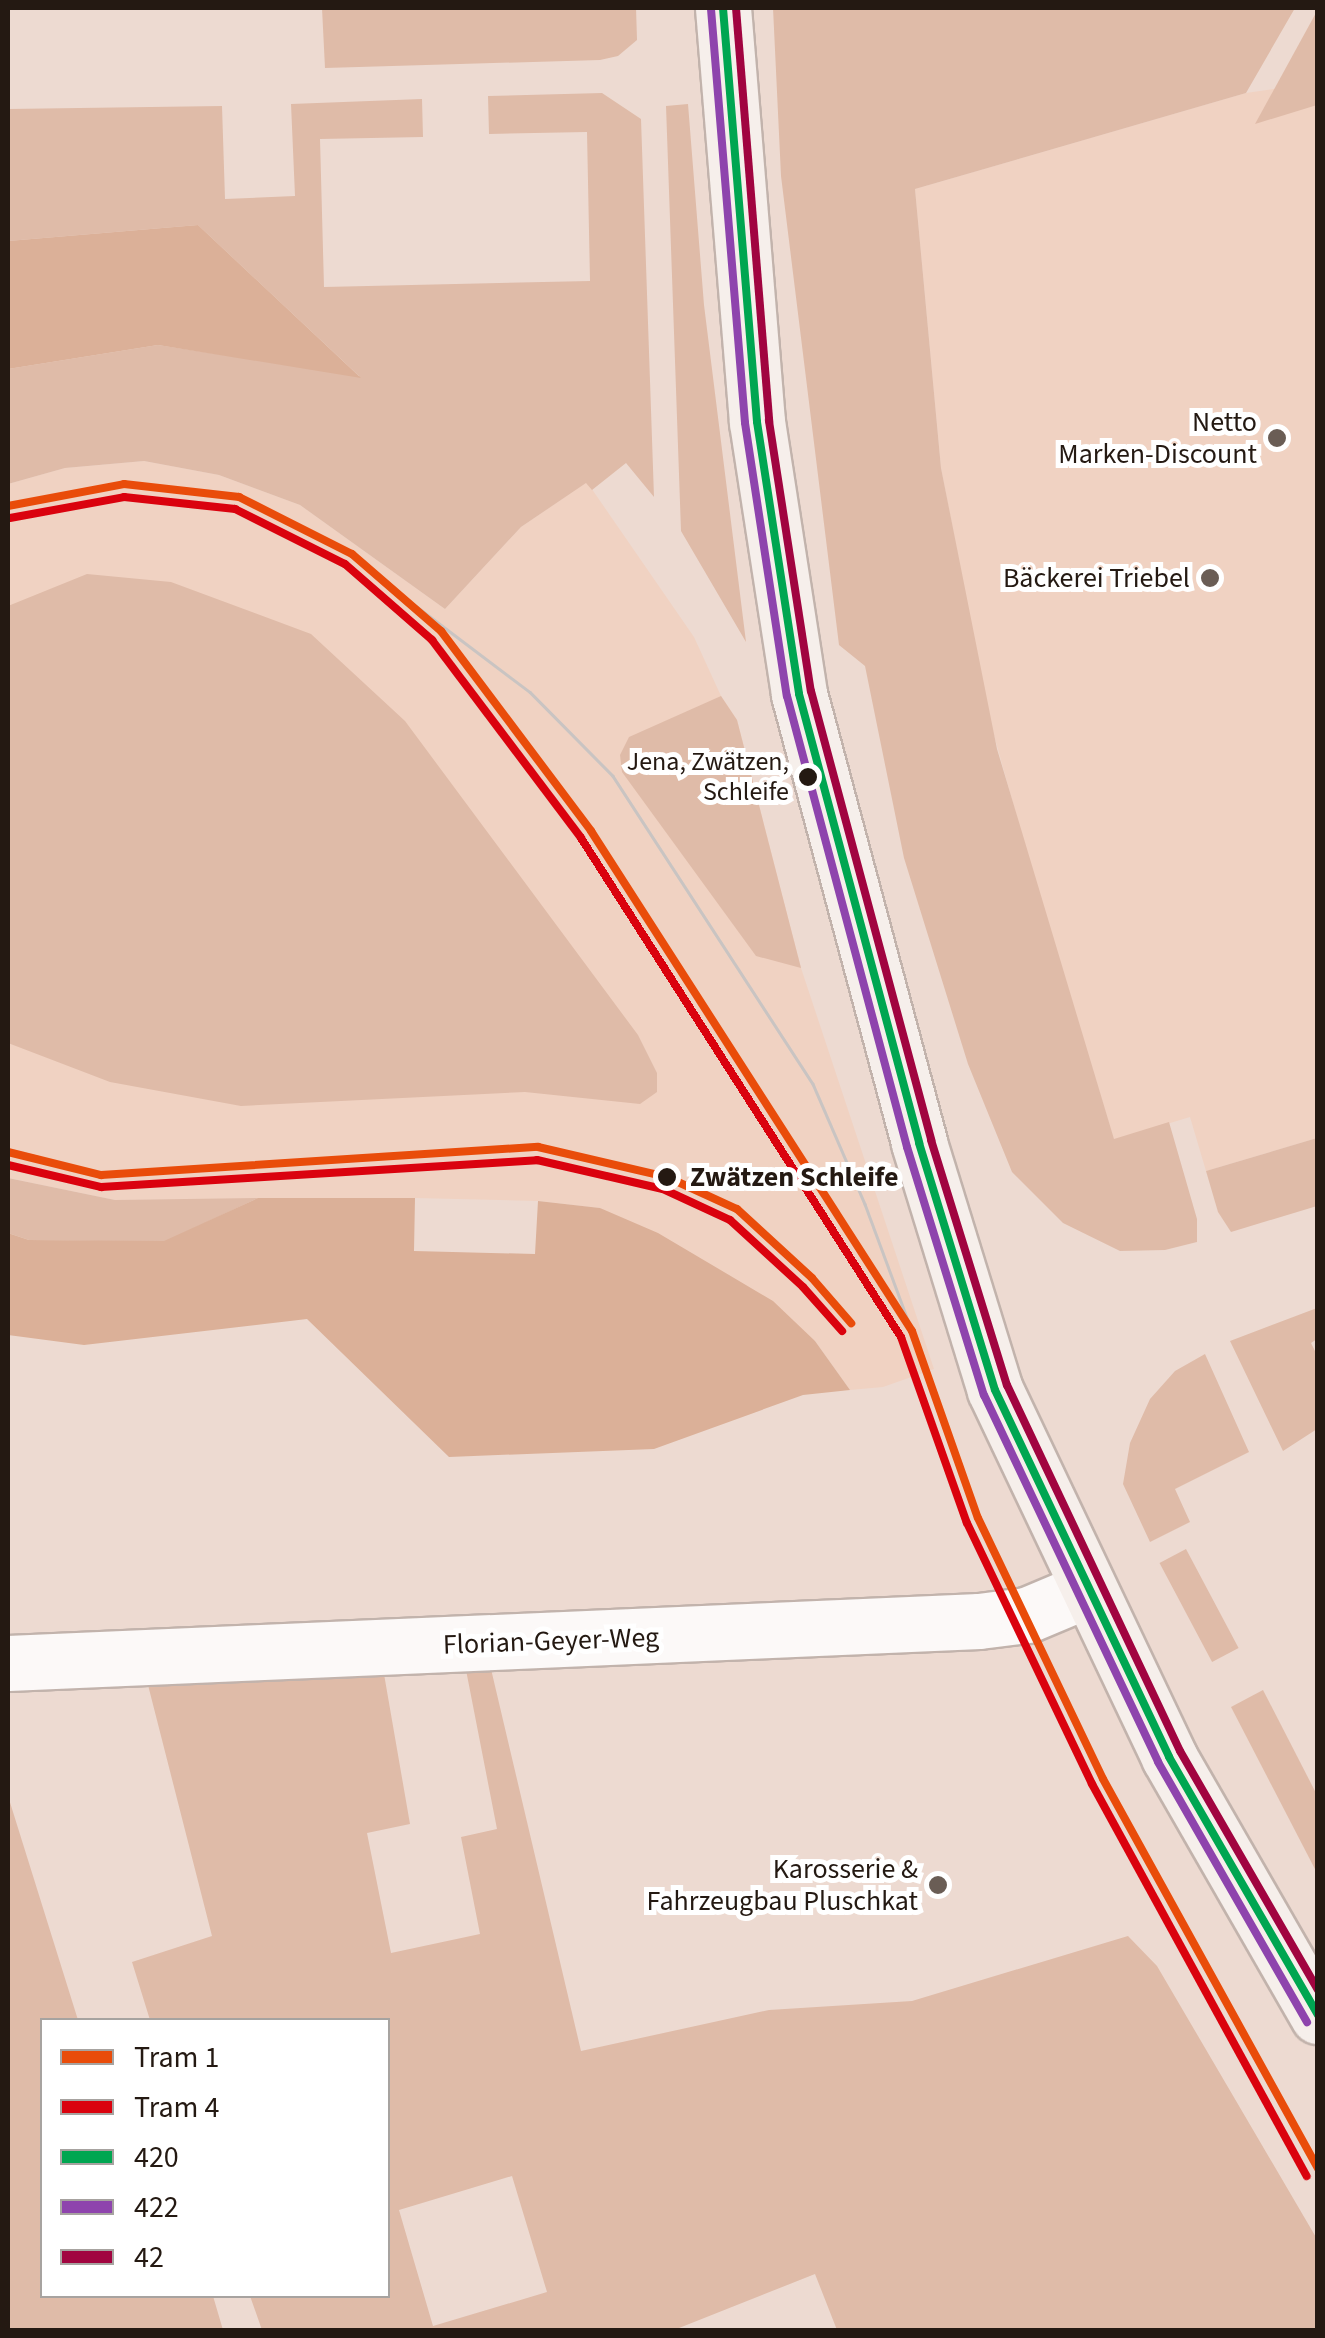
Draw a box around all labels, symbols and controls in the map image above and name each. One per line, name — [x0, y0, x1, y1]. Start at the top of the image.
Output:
place label: Netto Marken-Discount — [1058, 405, 1257, 471]
marker: Netto Marken-Discount — [1266, 427, 1288, 449]
place label: Bäckerei Triebel — [1003, 561, 1190, 595]
marker: Bäckerei Triebel — [1199, 567, 1221, 589]
place label: Jena, Zwätzen, Schleife — [627, 746, 789, 808]
marker: Jena, Zwätzen, Schleife — [798, 767, 818, 787]
place label: Zwätzen Schleife — [690, 1160, 899, 1194]
marker: Zwätzen Schleife — [654, 1164, 680, 1190]
street label: Florian-Geyer-Weg — [442, 1620, 660, 1662]
place label: Karosserie & Fahrzeugbau Pluschkat — [647, 1852, 918, 1918]
marker: Karosserie & Fahrzeugbau Pluschkat — [927, 1874, 949, 1896]
legend — [40, 2018, 390, 2298]
text: Tram 1 — [134, 2036, 219, 2079]
text: Tram 4 — [134, 2086, 219, 2129]
text: 420 — [134, 2136, 179, 2179]
text: 422 — [134, 2186, 179, 2229]
text: 42 — [134, 2236, 164, 2279]

